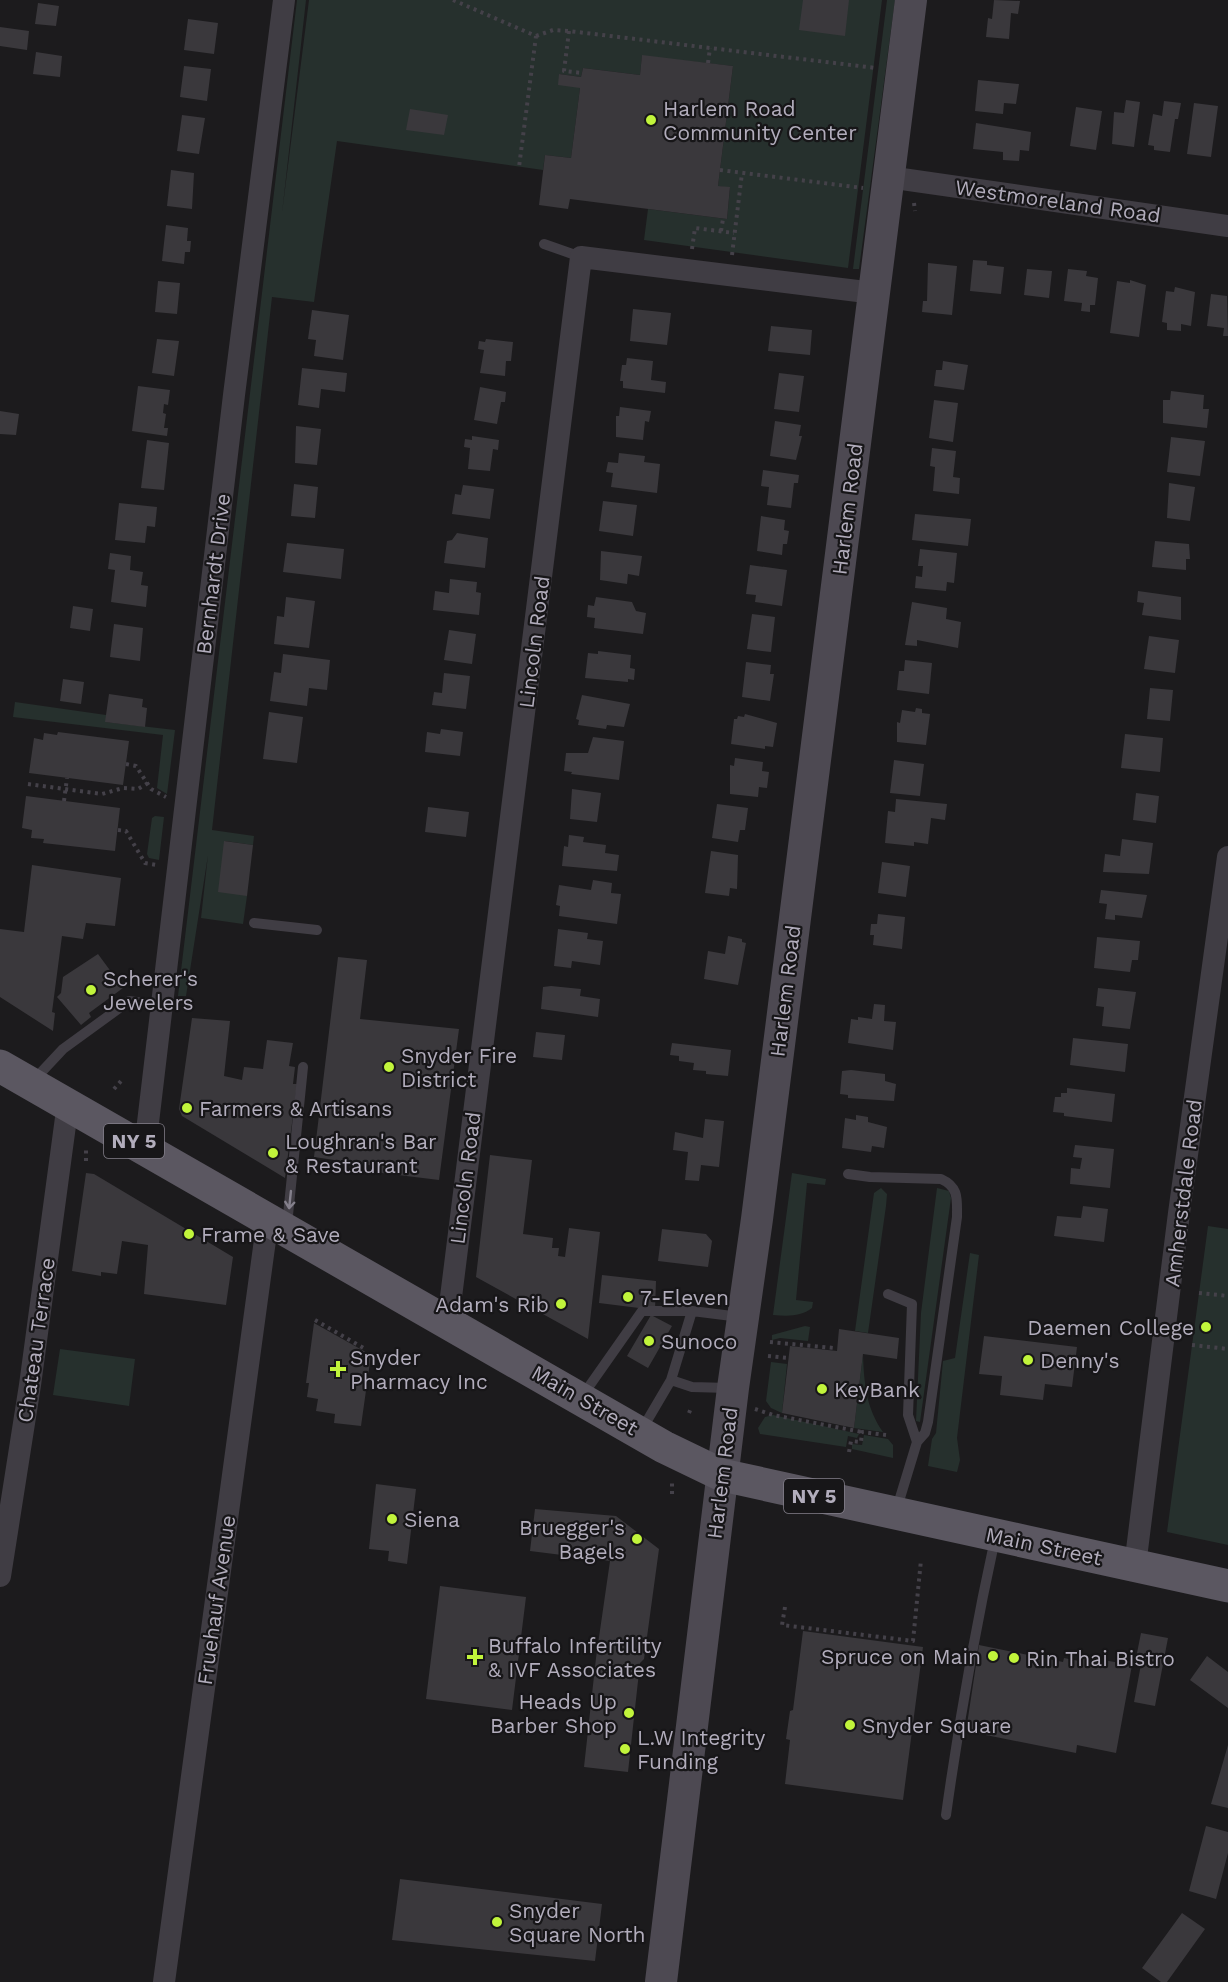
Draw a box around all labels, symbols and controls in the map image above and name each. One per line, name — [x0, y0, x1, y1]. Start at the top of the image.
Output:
place label: Harlem Road Community Center — [663, 96, 857, 145]
marker: Harlem Road Community Center — [644, 113, 658, 127]
street label: Westmoreland Road — [954, 174, 1162, 228]
street label: Harlem Road — [827, 442, 867, 576]
street label: Bernhardt Drive — [191, 492, 235, 656]
street label: Lincoln Road — [513, 574, 555, 710]
street label: Harlem Road — [765, 924, 805, 1058]
place label: Scherer's Jewelers — [103, 966, 198, 1015]
marker: Scherer's Jewelers — [84, 983, 98, 997]
place label: Snyder Fire District — [401, 1043, 517, 1092]
marker: Snyder Fire District — [382, 1060, 396, 1074]
place label: Farmers & Artisans — [199, 1096, 392, 1121]
street label: Amherstdale Road — [1159, 1098, 1207, 1288]
marker: Farmers & Artisans — [180, 1101, 194, 1115]
street label: Lincoln Road — [444, 1110, 486, 1246]
road number: NY 5 — [104, 1124, 164, 1158]
place label: Loughran's Bar & Restaurant — [285, 1129, 437, 1178]
marker: Loughran's Bar & Restaurant — [266, 1146, 280, 1160]
one-way arrow — [284, 1189, 295, 1209]
place label: Frame & Save — [201, 1222, 340, 1247]
marker: Frame & Save — [182, 1227, 196, 1241]
street label: Chateau Terrace — [12, 1256, 60, 1424]
place label: 7-Eleven — [640, 1285, 729, 1310]
marker: 7-Eleven — [621, 1290, 635, 1304]
place label: Adam's Rib — [435, 1292, 549, 1317]
marker: Adam's Rib — [554, 1297, 568, 1311]
place label: Daemen College — [1027, 1315, 1194, 1340]
marker: Daemen College — [1199, 1320, 1213, 1334]
place label: Sunoco — [661, 1329, 737, 1354]
marker: Sunoco — [642, 1334, 656, 1348]
place label: Snyder Pharmacy Inc — [350, 1345, 488, 1394]
place label: Denny's — [1040, 1348, 1120, 1373]
marker: Denny's — [1021, 1353, 1035, 1367]
street label: Main Street — [527, 1360, 643, 1441]
marker: Snyder Pharmacy Inc — [331, 1362, 345, 1376]
place label: KeyBank — [834, 1377, 920, 1402]
marker: KeyBank — [815, 1382, 829, 1396]
street label: Harlem Road — [702, 1406, 742, 1540]
road number: NY 5 — [784, 1479, 844, 1513]
place label: Siena — [404, 1507, 460, 1532]
marker: Siena — [385, 1512, 399, 1526]
street label: Fruehauf Avenue — [192, 1513, 240, 1687]
place label: Bruegger's Bagels — [519, 1515, 625, 1564]
street label: Main Street — [983, 1521, 1105, 1571]
marker: Bruegger's Bagels — [630, 1532, 644, 1546]
place label: Buffalo Infertility & IVF Associates — [488, 1633, 662, 1682]
place label: Spruce on Main — [821, 1644, 981, 1669]
place label: Rin Thai Bistro — [1026, 1646, 1175, 1671]
marker: Buffalo Infertility & IVF Associates — [466, 1648, 484, 1666]
marker: Spruce on Main — [986, 1649, 1000, 1663]
marker: Rin Thai Bistro — [1007, 1651, 1021, 1665]
place label: Heads Up Barber Shop — [490, 1689, 617, 1738]
marker: Heads Up Barber Shop — [622, 1706, 636, 1720]
place label: Snyder Square — [862, 1713, 1011, 1738]
marker: Snyder Square — [843, 1718, 857, 1732]
place label: L.W Integrity Funding — [637, 1725, 765, 1774]
marker: L.W Integrity Funding — [618, 1742, 632, 1756]
place label: Snyder Square North — [509, 1898, 646, 1947]
marker: Snyder Square North — [490, 1915, 504, 1929]

